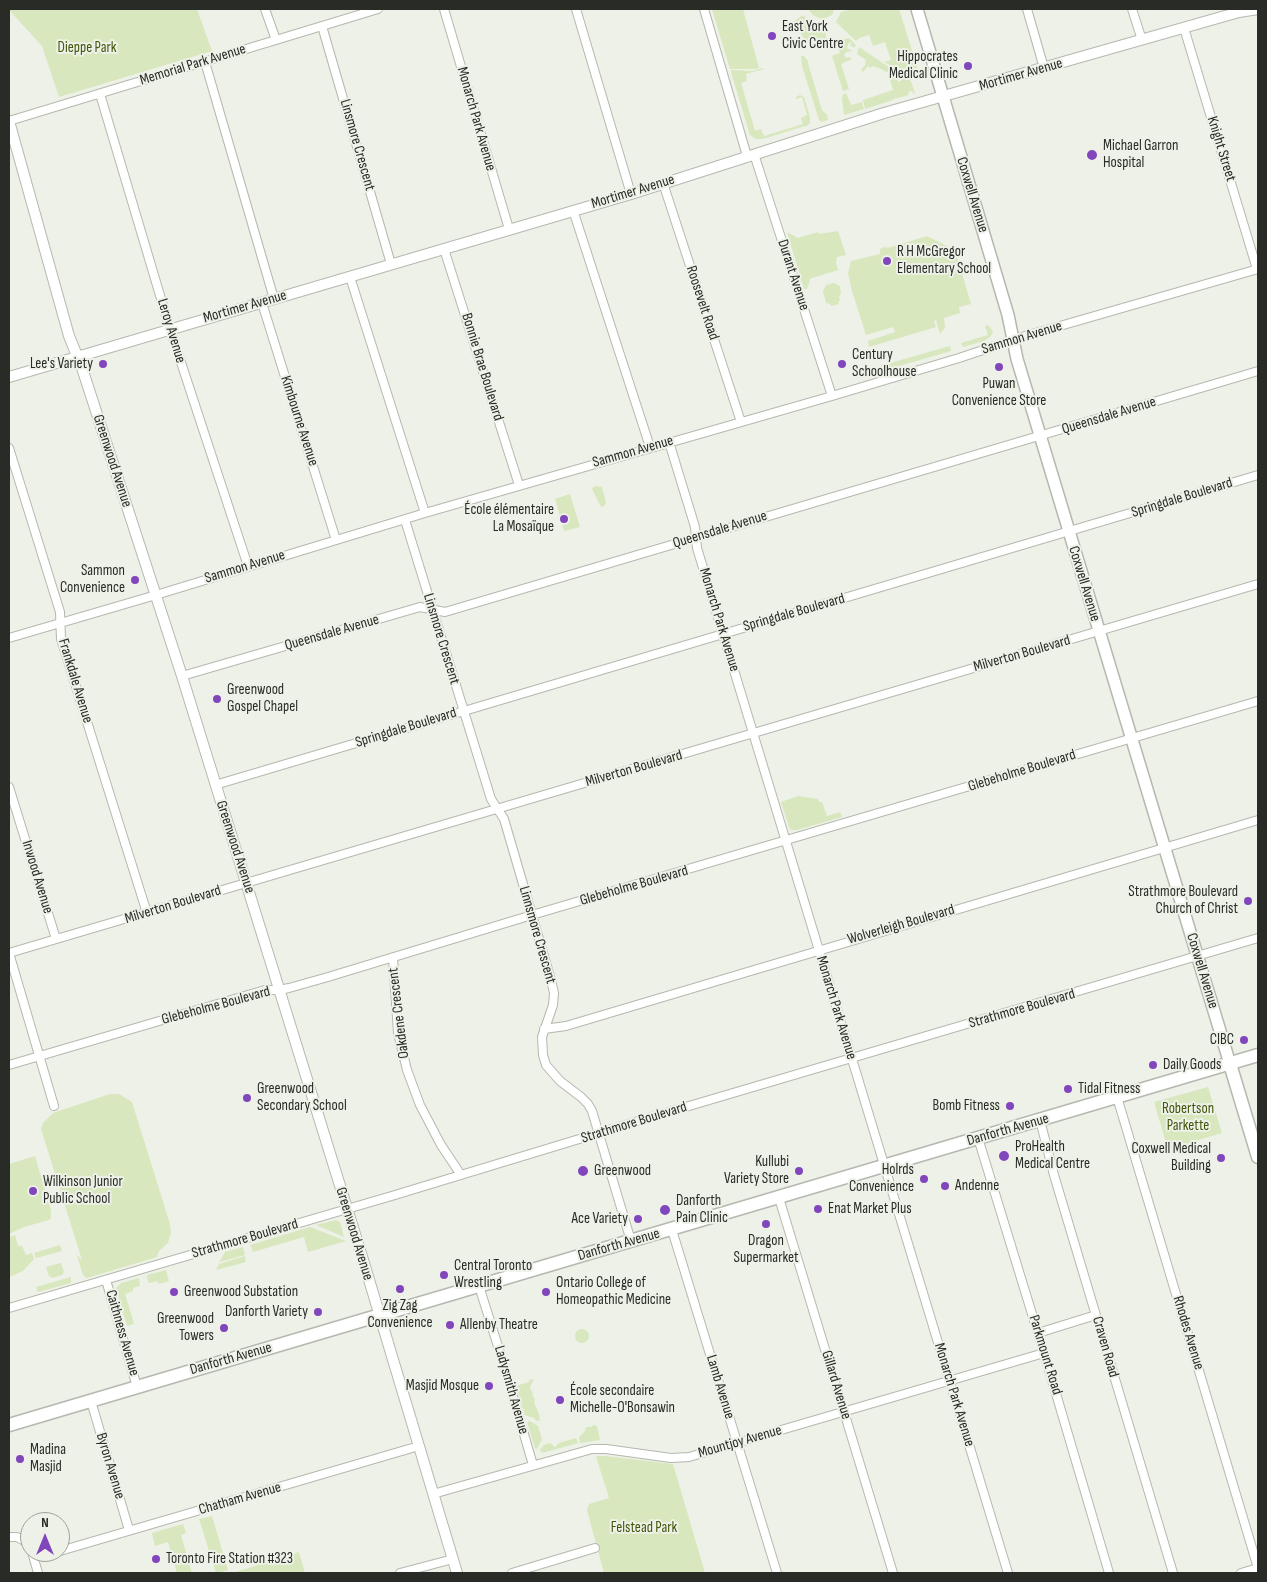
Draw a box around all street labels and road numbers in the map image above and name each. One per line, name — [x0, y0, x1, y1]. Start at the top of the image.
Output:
street label: Memorial Park Avenue — [138, 40, 248, 90]
street label: Mortimer Avenue — [977, 54, 1065, 96]
street label: Monarch Park Avenue — [453, 65, 499, 173]
street label: Linsmore Crescent — [335, 97, 379, 193]
street label: Knight Street — [1203, 114, 1239, 184]
street label: Coxwell Avenue — [952, 155, 992, 235]
street label: Mortimer Avenue — [589, 171, 677, 213]
street label: Durant Avenue — [773, 237, 813, 313]
street label: Roosevelt Road — [682, 264, 722, 342]
street label: Mortimer Avenue — [201, 286, 289, 328]
street label: Leroy Avenue — [153, 297, 189, 365]
street label: Bonnie Brae Boulevard — [457, 311, 507, 423]
street label: Sammon Avenue — [980, 317, 1064, 359]
street label: Kimbourne Avenue — [276, 374, 322, 468]
street label: Queensdale Avenue — [1060, 393, 1158, 439]
street label: Greenwood Avenue — [89, 412, 135, 510]
street label: Sammon Avenue — [591, 432, 675, 472]
street label: Springdale Boulevard — [1129, 474, 1235, 522]
street label: Queensdale Avenue — [671, 507, 769, 553]
street label: Coxwell Avenue — [1064, 544, 1104, 624]
street label: Sammon Avenue — [203, 546, 287, 588]
street label: Monarch Park Avenue — [695, 566, 743, 674]
street label: Springdale Boulevard — [741, 590, 847, 636]
street label: Linsmore Crescent — [419, 591, 463, 687]
street label: Queensdale Avenue — [283, 611, 381, 655]
street label: Milverton Boulevard — [972, 632, 1072, 676]
street label: Frankdale Avenue — [54, 637, 96, 725]
street label: Springdale Boulevard — [353, 704, 459, 752]
street label: Glebeholme Boulevard — [966, 746, 1078, 796]
street label: Milverton Boulevard — [584, 747, 684, 791]
street label: Greenwood Avenue — [212, 798, 258, 896]
street label: Inwood Avenue — [17, 838, 57, 916]
street label: Glebeholme Boulevard — [578, 862, 690, 910]
street label: Milverton Boulevard — [123, 882, 223, 928]
street label: Linnsmore Crescent — [514, 884, 560, 986]
street label: Wolverleigh Boulevard — [845, 901, 957, 949]
street label: Coxwell Avenue — [1182, 931, 1222, 1011]
street label: Monarch Park Avenue — [812, 954, 860, 1062]
street label: Oakdene Crescent — [384, 967, 414, 1059]
street label: Glebeholme Boulevard — [160, 983, 272, 1029]
street label: Strathmore Boulevard — [967, 985, 1077, 1033]
street label: Strathmore Boulevard — [579, 1098, 689, 1148]
street label: Danforth Avenue — [965, 1110, 1051, 1150]
street label: Greenwood Avenue — [331, 1185, 377, 1283]
street label: Strathmore Boulevard — [190, 1215, 300, 1263]
street label: Danforth Avenue — [576, 1225, 662, 1265]
street label: Caithness Avenue — [101, 1288, 143, 1378]
street label: Rhodes Avenue — [1168, 1294, 1208, 1372]
street label: Parkmount Road — [1024, 1313, 1066, 1397]
street label: Craven Road — [1088, 1314, 1122, 1380]
street label: Danforth Avenue — [188, 1339, 274, 1379]
street label: Monarch Park Avenue — [930, 1341, 978, 1449]
street label: Ladysmith Avenue — [490, 1344, 532, 1436]
street label: Gillard Avenue — [817, 1348, 855, 1422]
street label: Lamb Avenue — [702, 1353, 738, 1421]
street label: Mountjoy Avenue — [696, 1421, 784, 1463]
street label: Byron Avenue — [91, 1431, 129, 1501]
street label: Chatham Avenue — [197, 1479, 283, 1519]

